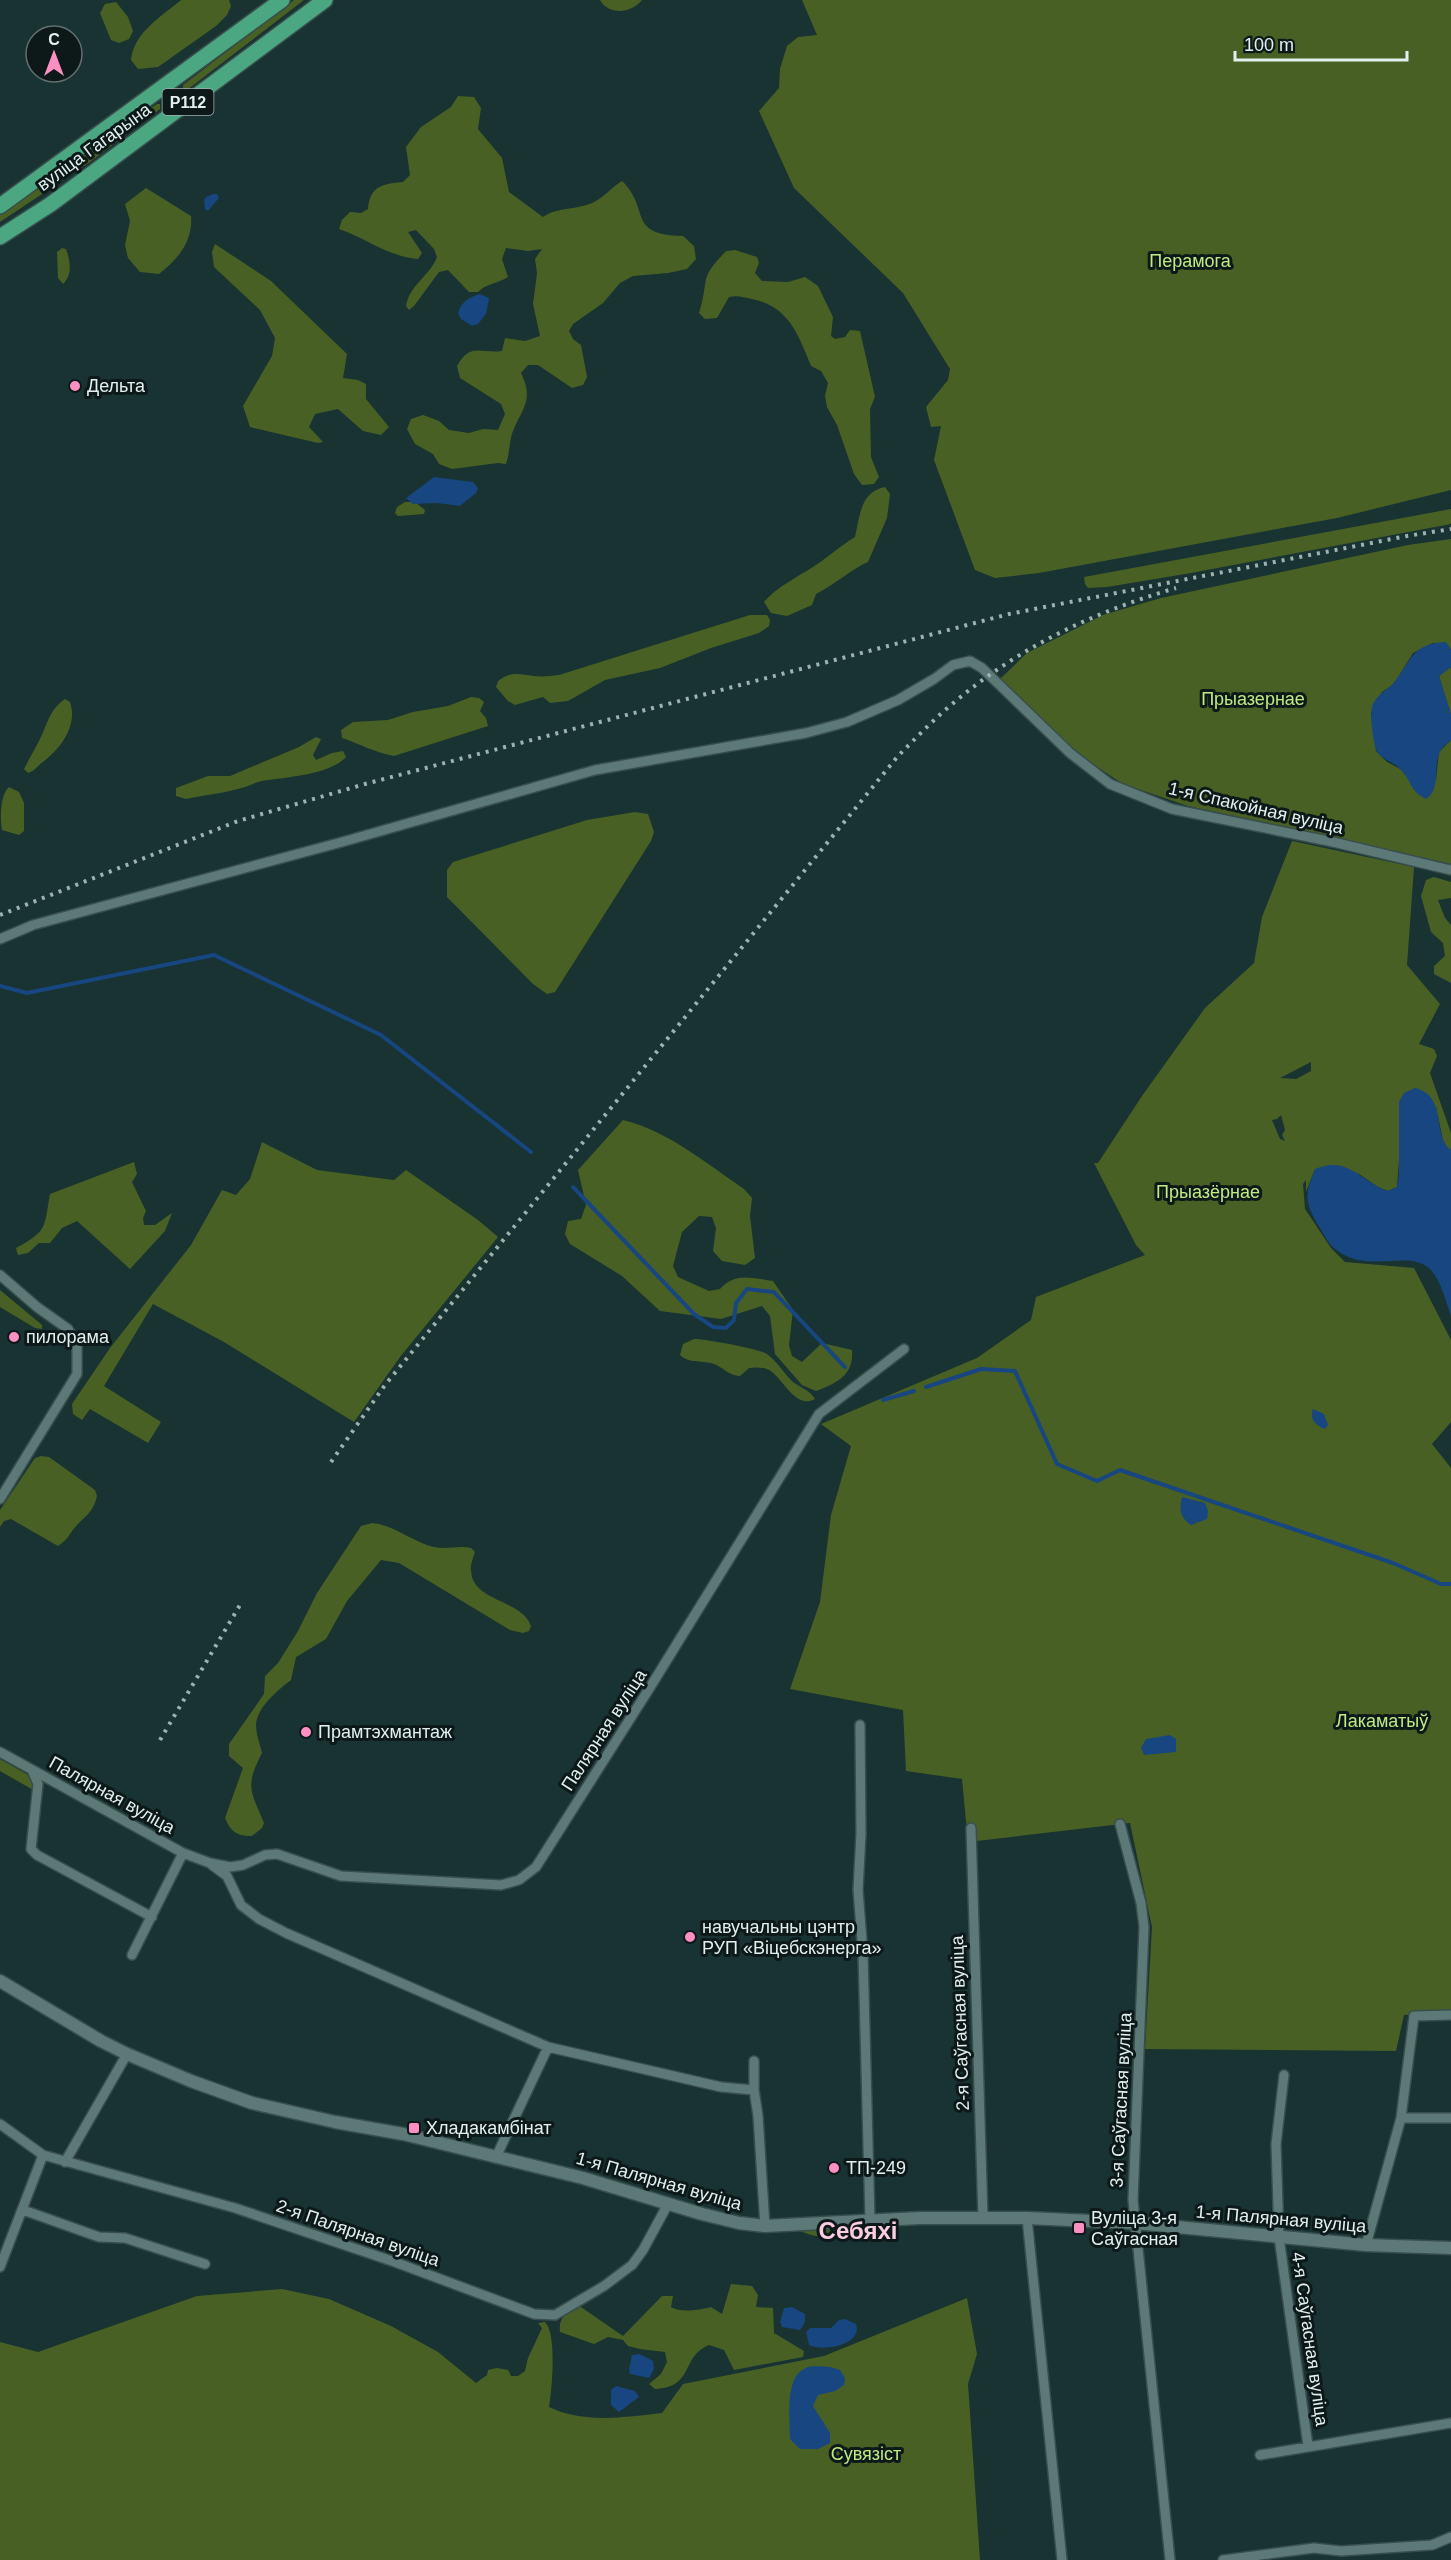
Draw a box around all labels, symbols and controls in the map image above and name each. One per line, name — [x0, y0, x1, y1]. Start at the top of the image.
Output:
north arrow — [24, 24, 84, 84]
scale bar — [1235, 24, 1408, 62]
text: С — [48, 31, 60, 48]
text: 100 m — [1244, 35, 1294, 55]
road number: Р112 — [162, 89, 213, 115]
street label: вуліца Гагарына — [33, 99, 155, 195]
park label: Перамога — [1149, 251, 1232, 271]
place label: Дельта — [87, 376, 146, 396]
marker: Дельта — [68, 379, 82, 393]
park label: Прыазернае — [1201, 689, 1305, 709]
street label: 1-я Спакойная вуліца — [1167, 778, 1346, 838]
park label: Прыазёрнае — [1156, 1182, 1260, 1202]
place label: пилорама — [26, 1327, 110, 1347]
marker: пилорама — [7, 1330, 21, 1344]
street label: Палярная вуліца — [557, 1665, 651, 1794]
park label: Лакаматыў — [1336, 1711, 1428, 1731]
place label: Прамтэхмантаж — [318, 1722, 452, 1742]
marker: Прамтэхмантаж — [299, 1725, 313, 1739]
street label: Палярная вуліца — [46, 1752, 179, 1838]
place label: навучальны цэнтр РУП «Віцебскэнерга» — [702, 1917, 881, 1958]
marker: навучальны цэнтр РУП «Віцебскэнерга» — [683, 1930, 697, 1944]
street label: 2-я Саўгасная вуліца — [947, 1934, 973, 2111]
street label: 3-я Саўгасная вуліца — [1106, 2011, 1136, 2188]
place label: Хладакамбінат — [426, 2118, 552, 2138]
marker: Хладакамбінат — [407, 2121, 421, 2135]
street label: 1-я Палярная вуліца — [574, 2148, 745, 2214]
place label: ТП-249 — [846, 2158, 906, 2178]
marker: ТП-249 — [827, 2161, 841, 2175]
street label: 2-я Палярная вуліца — [274, 2196, 443, 2271]
street label: 1-я Палярная вуліца — [1195, 2202, 1368, 2237]
place label: Вуліца 3-я Саўгасная — [1091, 2208, 1178, 2249]
district label: Себяхі — [819, 2217, 897, 2244]
marker: Вуліца 3-я Саўгасная — [1072, 2221, 1086, 2235]
street label: 4-я Саўгасная вуліца — [1288, 2251, 1332, 2428]
park label: Сувязіст — [831, 2444, 901, 2464]

